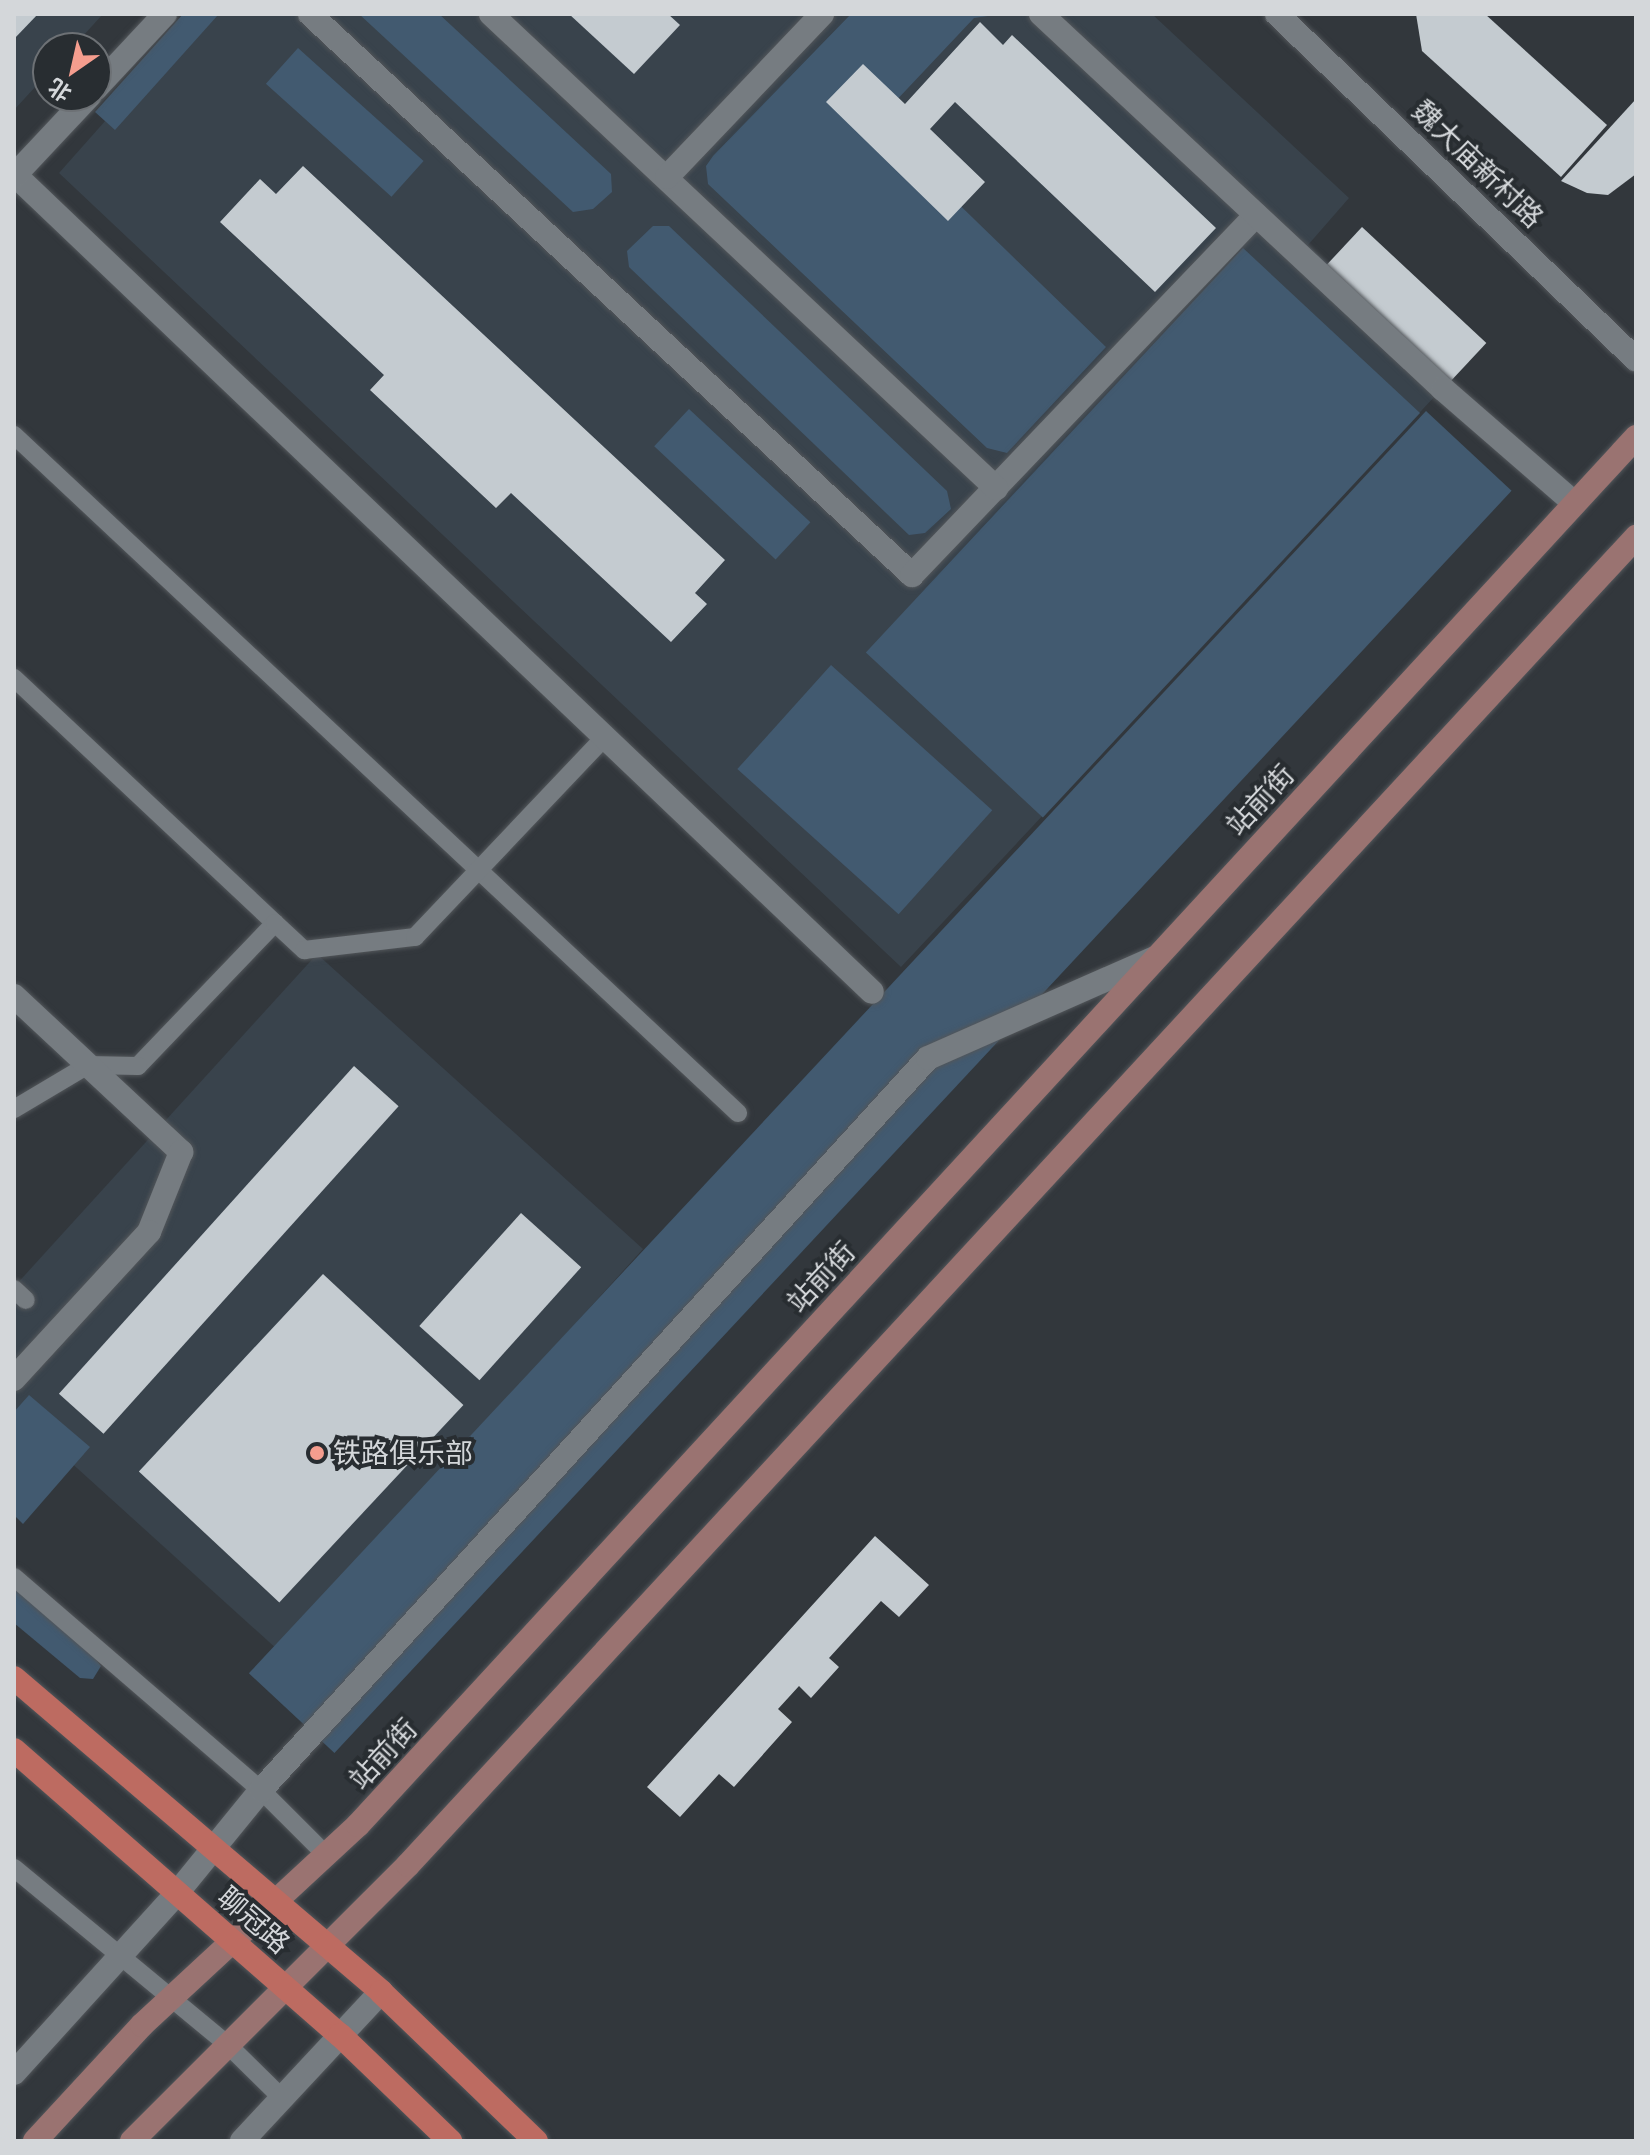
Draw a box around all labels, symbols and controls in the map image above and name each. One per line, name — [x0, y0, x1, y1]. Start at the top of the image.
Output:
north arrow — [32, 32, 112, 112]
text: 北 — [43, 72, 77, 108]
street label: 魏大庙新村路 — [1406, 94, 1550, 234]
street label: 站前街 — [1219, 758, 1301, 842]
street label: 站前街 — [780, 1235, 862, 1319]
place label: 铁路俱乐部 — [333, 1436, 473, 1470]
marker: 铁路俱乐部 — [308, 1444, 326, 1462]
street label: 站前街 — [342, 1712, 424, 1796]
street label: 聊冠路 — [211, 1880, 297, 1960]

